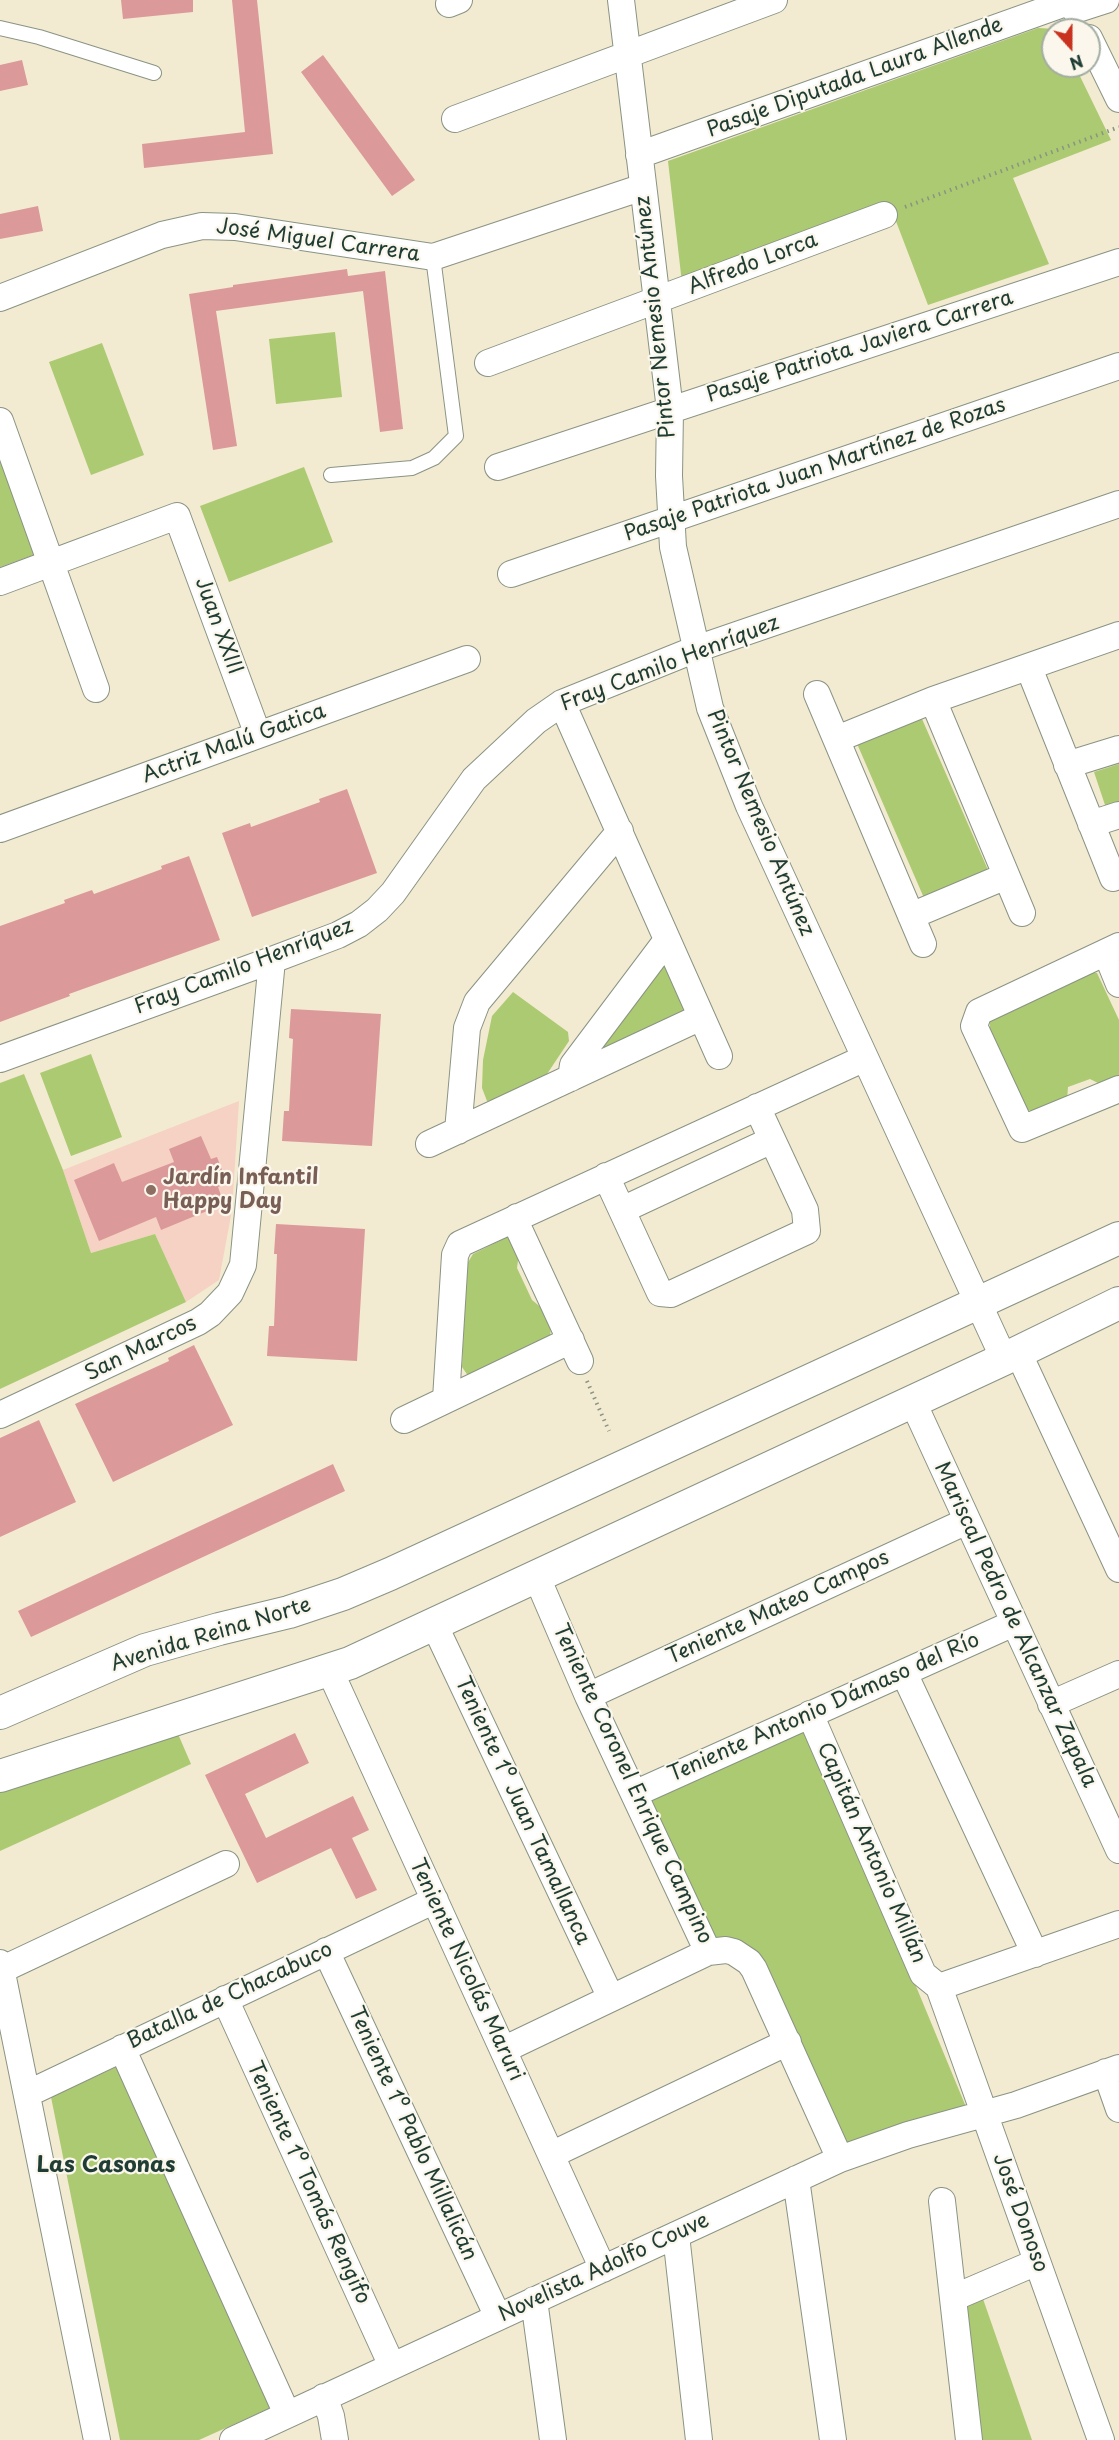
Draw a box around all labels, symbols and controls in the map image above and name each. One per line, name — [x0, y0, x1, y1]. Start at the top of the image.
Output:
street label: Pasaje Diputada Laura Allende — [704, 13, 1006, 143]
north arrow — [1041, 18, 1101, 78]
text: N — [1067, 49, 1087, 76]
street label: Pintor Nemesio Antúnez — [631, 195, 681, 439]
street label: José Miguel Carrera — [214, 214, 422, 268]
street label: Alfredo Lorca — [685, 228, 821, 300]
street label: Pasaje Patriota Javiera Carrera — [704, 285, 1016, 409]
street label: Pasaje Patriota Juan Martínez de Rozas — [621, 393, 1009, 547]
street label: Juan XXIII — [189, 574, 247, 678]
street label: Fray Camilo Henríquez — [557, 611, 783, 717]
street label: Actriz Malú Gatica — [139, 699, 329, 789]
street label: Pintor Nemesio Antúnez — [701, 706, 819, 940]
street label: Fray Camilo Henríquez — [131, 914, 357, 1020]
place label: Jardín Infantil Happy Day — [163, 1165, 318, 1215]
marker: Jardín Infantil Happy Day — [144, 1183, 158, 1197]
street label: San Marcos — [81, 1311, 201, 1387]
street label: Mariscal Pedro de Alcanzar Zapala — [928, 1458, 1102, 1792]
street label: Teniente Mateo Campos — [663, 1545, 893, 1671]
street label: Avenida Reina Norte — [108, 1593, 314, 1677]
street label: Teniente Coronel Enrique Campino — [547, 1620, 717, 1948]
street label: Teniente Antonio Dámaso del Río — [664, 1628, 984, 1788]
street label: Teniente 1º Juan Tamallanca — [449, 1673, 595, 1949]
street label: Capitán Antonio Millán — [811, 1739, 931, 1967]
street label: Teniente Nicolás Maruri — [403, 1855, 529, 2085]
street label: Batalla de Chacabuco — [123, 1937, 337, 2055]
street label: Teniente 1º Pablo Millalicán — [342, 2003, 482, 2265]
street label: Teniente 1º Tomás Rengifo — [241, 2058, 375, 2308]
street label: José Donoso — [987, 2150, 1053, 2276]
district label: Las Casonas — [37, 2153, 175, 2179]
street label: Novelista Adolfo Couve — [495, 2208, 713, 2328]

